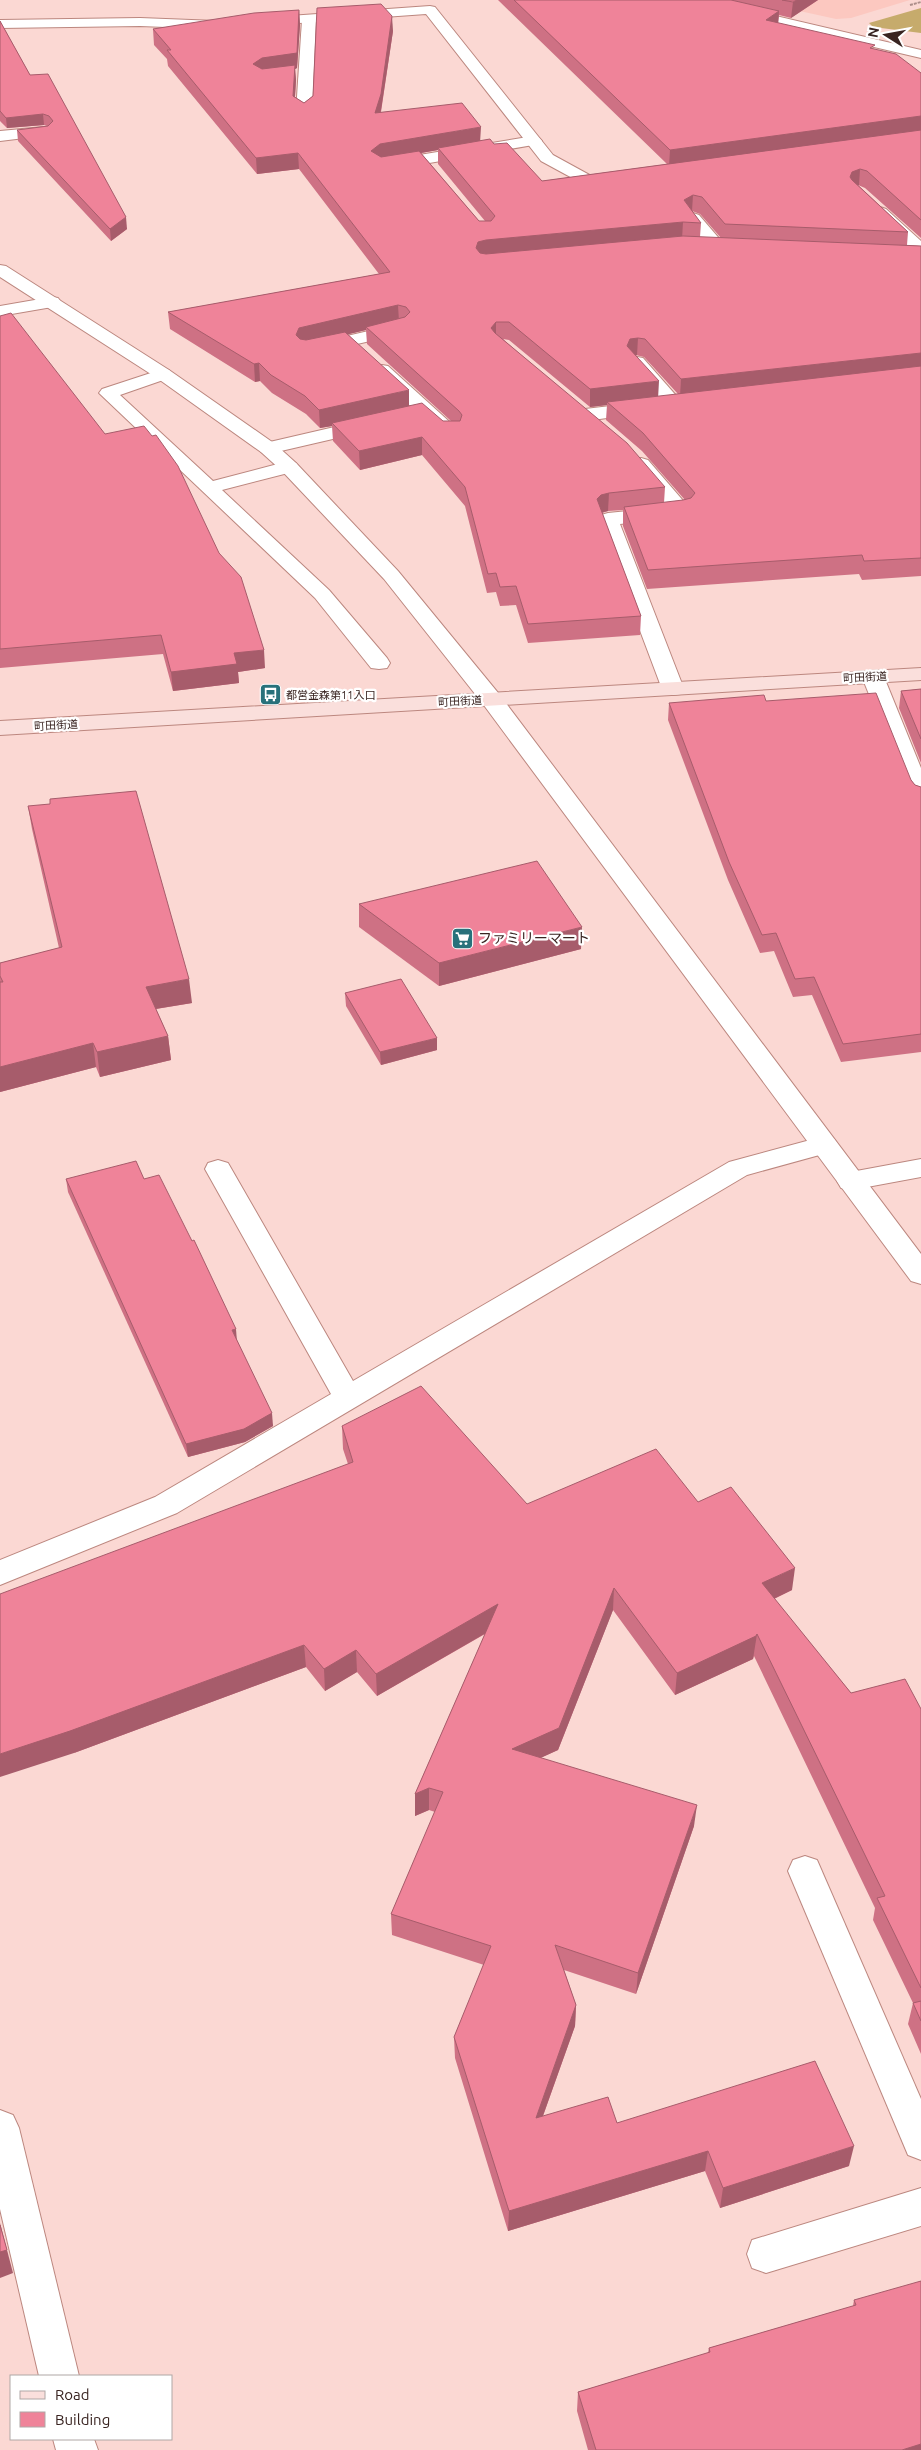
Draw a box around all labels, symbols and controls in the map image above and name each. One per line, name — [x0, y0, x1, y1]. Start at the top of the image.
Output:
north arrow — [861, 10, 911, 60]
text: N — [864, 26, 882, 39]
street label: 町田街道 — [843, 670, 887, 684]
bus stop icon: 都営金森第11入口 — [258, 683, 282, 707]
place label: 都営金森第11入口 — [286, 689, 375, 701]
street label: 町田街道 — [438, 694, 482, 708]
street label: 町田街道 — [34, 718, 78, 732]
supermarket icon: ファミリーマート — [450, 926, 474, 950]
place label: ファミリーマート — [478, 930, 590, 946]
legend — [10, 2375, 172, 2440]
text: Road — [55, 2386, 90, 2403]
text: Building — [55, 2411, 110, 2428]

